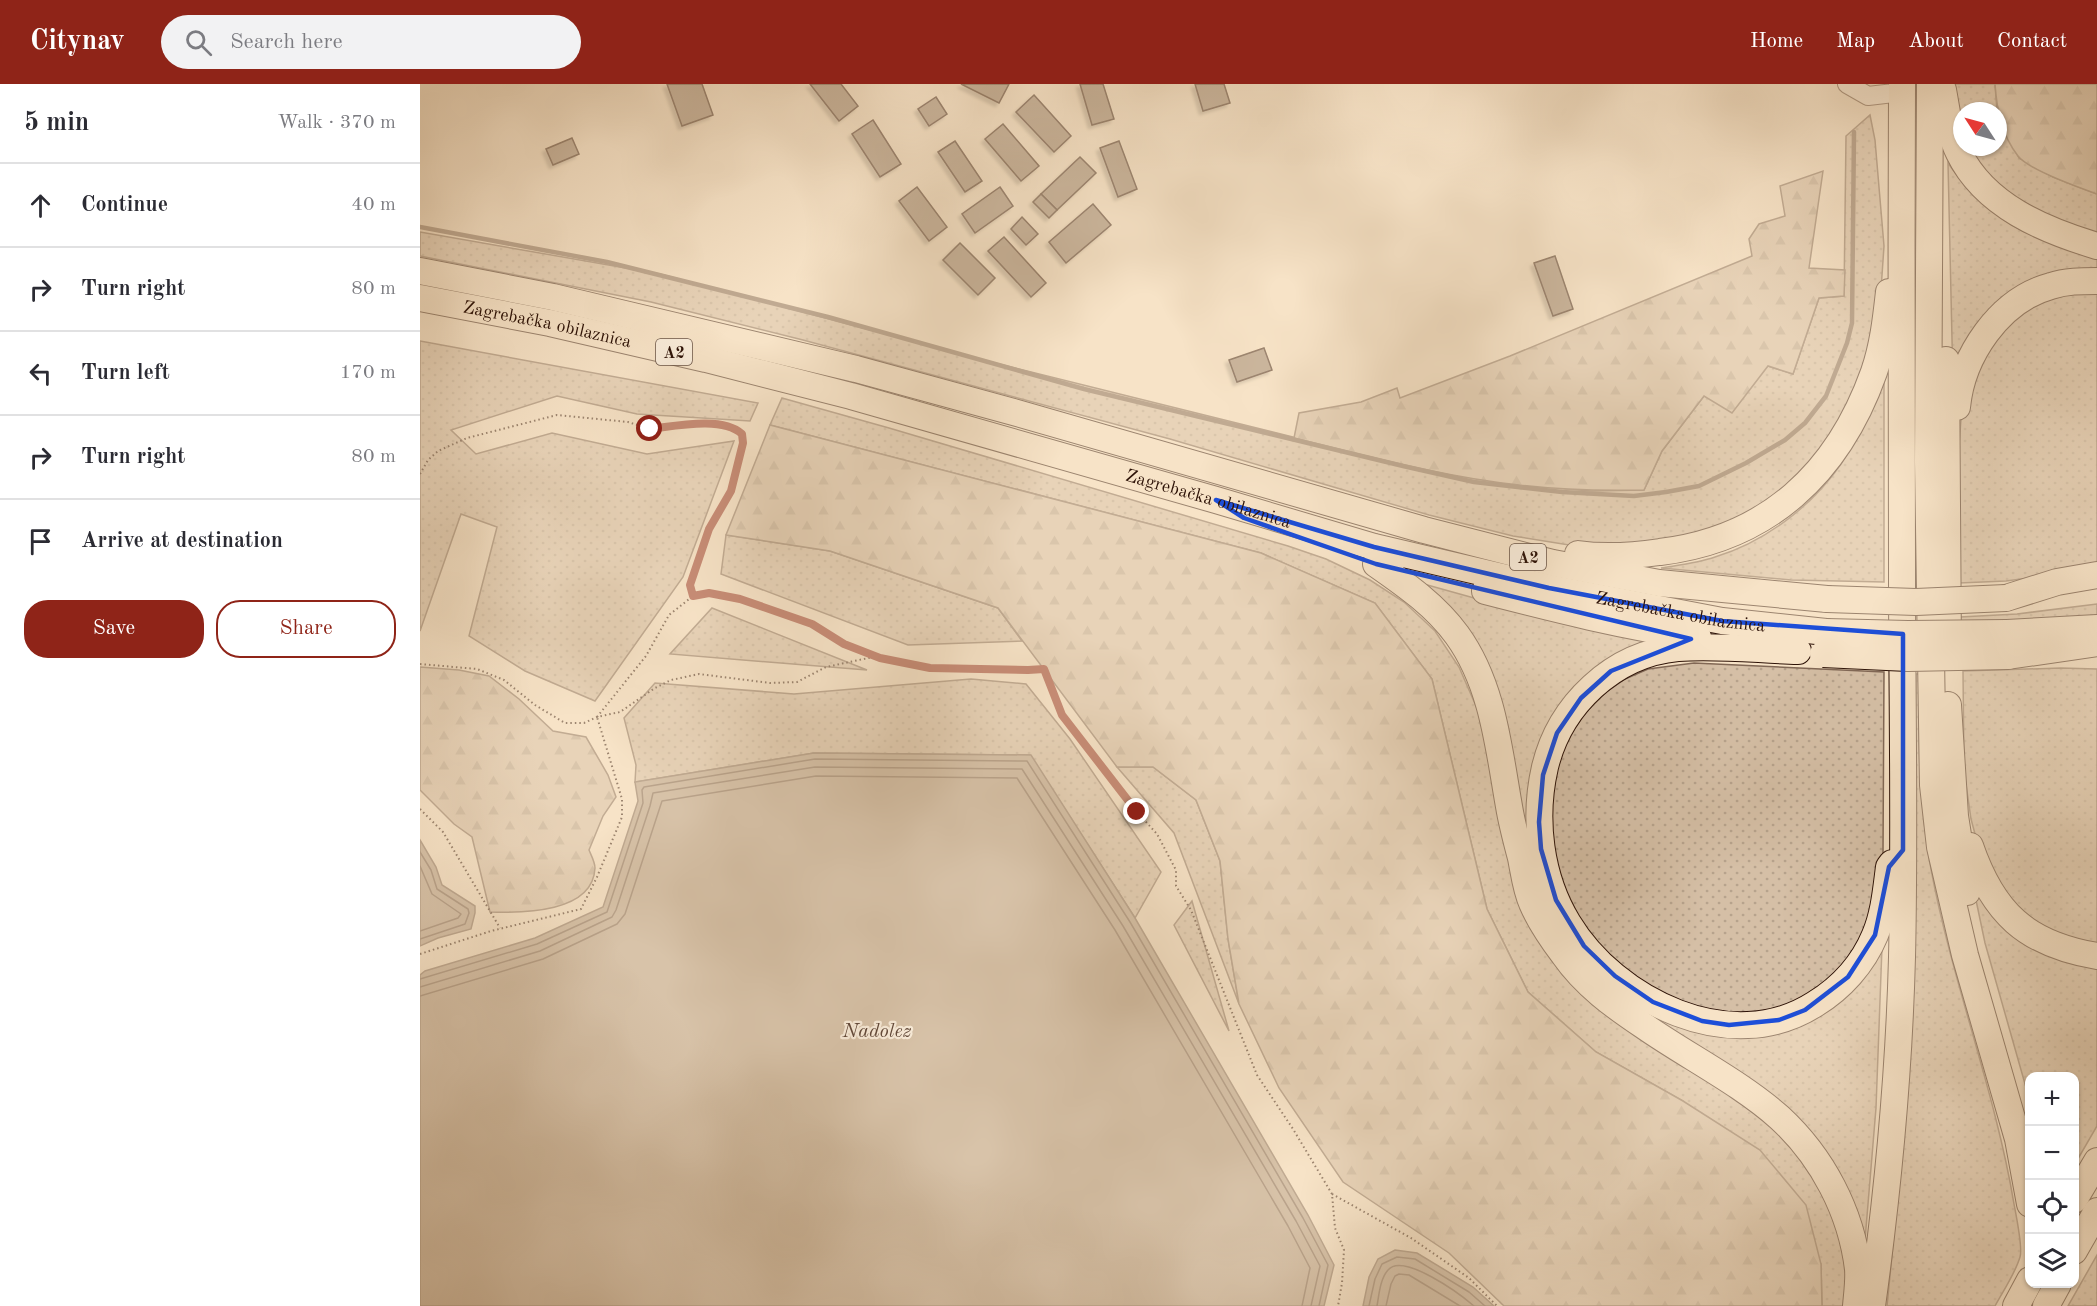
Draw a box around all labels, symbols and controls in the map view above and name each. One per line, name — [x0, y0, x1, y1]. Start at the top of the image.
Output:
search box — [161, 15, 581, 69]
icon: search — [182, 26, 215, 59]
text: Citynav — [30, 28, 125, 56]
text: Search here — [230, 31, 343, 53]
text: Home — [1750, 31, 1803, 52]
text: Map — [1836, 31, 1875, 52]
text: About — [1908, 31, 1964, 52]
text: Contact — [1997, 31, 2067, 52]
north arrow — [1953, 102, 2007, 156]
text: 5 min — [24, 110, 89, 136]
text: Walk · 370 m — [277, 113, 396, 133]
icon: ahead — [24, 189, 57, 222]
text: Continue — [81, 194, 168, 216]
text: 40 m — [351, 195, 396, 215]
icon: right — [24, 273, 57, 306]
text: Turn right — [81, 278, 185, 300]
text: 80 m — [351, 279, 396, 299]
street label: Zagrebačka obilaznica — [462, 299, 633, 352]
road number: A2 — [656, 339, 692, 365]
icon: left — [24, 357, 57, 390]
text: Turn left — [81, 362, 170, 384]
text: 170 m — [340, 363, 396, 383]
route start — [636, 415, 662, 441]
icon: right — [24, 441, 57, 474]
text: Turn right — [81, 446, 185, 468]
text: 80 m — [351, 447, 396, 467]
street label: Zagrebačka obilaznica — [1123, 467, 1293, 532]
icon: arrive — [24, 525, 57, 558]
text: Arrive at destination — [81, 530, 283, 552]
road number: A2 — [1510, 544, 1546, 570]
street label: Zagrebačka obilaznica — [1594, 589, 1766, 636]
button: Save — [24, 600, 204, 658]
button: Share — [216, 600, 396, 658]
route end — [1123, 798, 1149, 824]
water label: Nadolez — [841, 1022, 912, 1042]
map controls — [2025, 1072, 2079, 1288]
button: + — [2025, 1072, 2079, 1126]
button: − — [2025, 1126, 2079, 1180]
button: locate — [2025, 1180, 2079, 1234]
button: layers — [2025, 1234, 2079, 1288]

